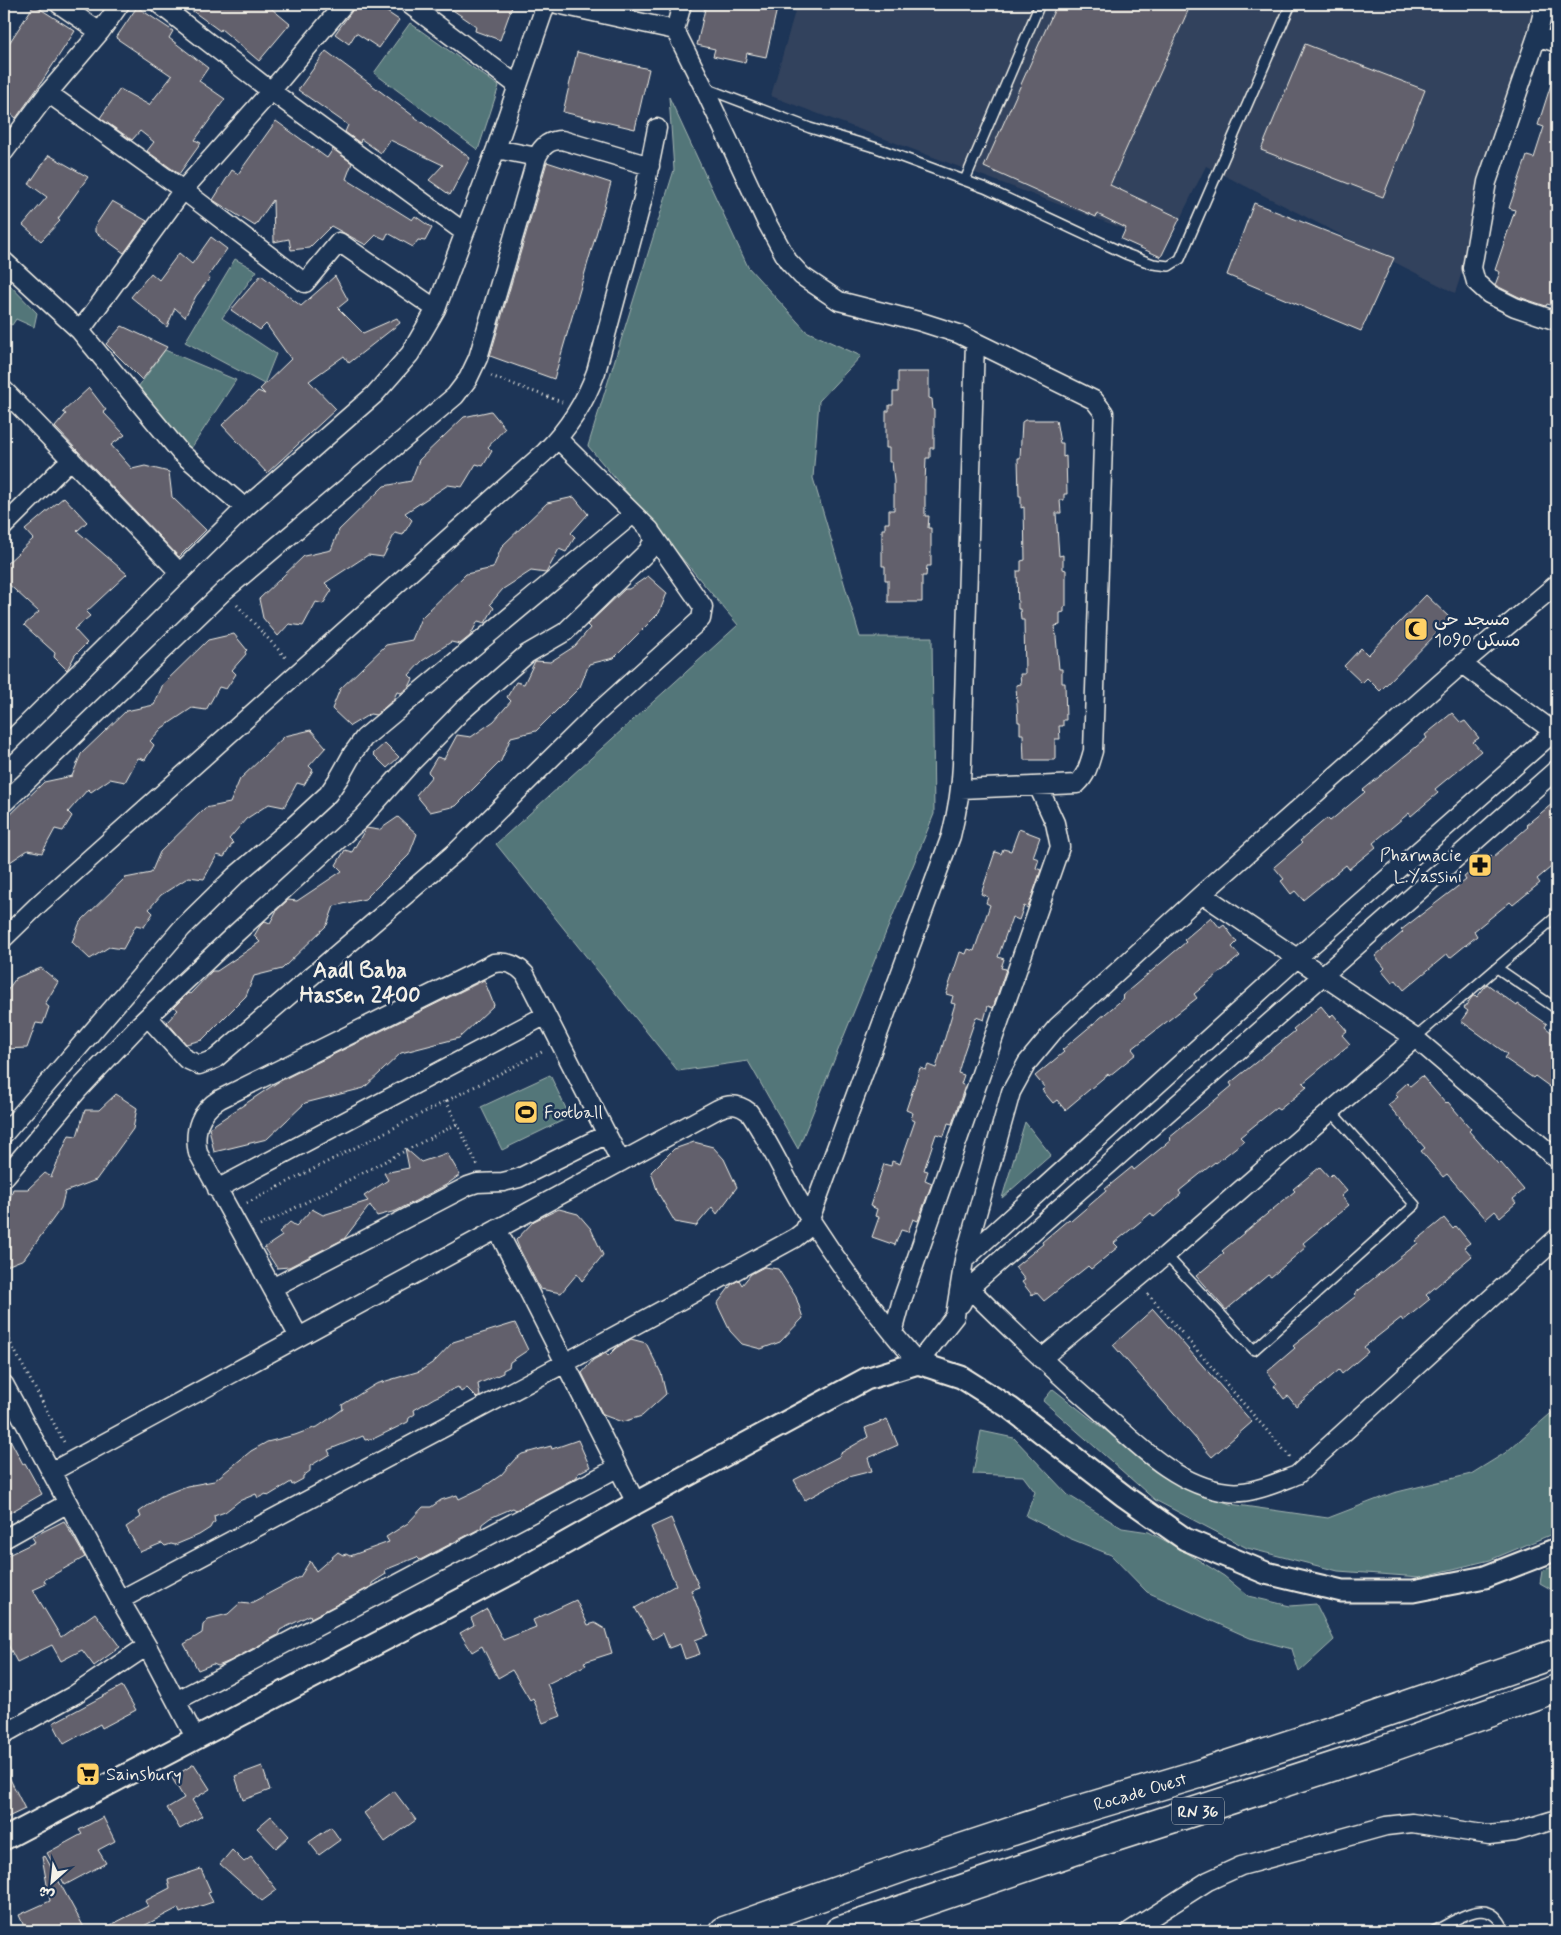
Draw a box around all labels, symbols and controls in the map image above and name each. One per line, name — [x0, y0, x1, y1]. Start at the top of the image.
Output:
place label: مسجد حي 1090 مسكن — [1434, 608, 1520, 653]
mosque icon: مسجد حي 1090 مسكن — [1403, 616, 1429, 642]
place label: Pharmacie L.Yassini — [1380, 844, 1462, 889]
pharmacy icon: Pharmacie L.Yassini — [1467, 852, 1493, 878]
district label: Aadl Baba Hassen 2400 — [299, 957, 421, 1010]
sports icon: Football — [513, 1099, 539, 1125]
place label: Football — [544, 1101, 603, 1125]
supermarket icon: Sainsbury — [75, 1761, 101, 1787]
place label: Sainsbury — [106, 1763, 182, 1787]
street label: Rocade Ouest — [1091, 1767, 1190, 1818]
road number: RN 36 — [1172, 1798, 1224, 1824]
north arrow — [28, 1858, 78, 1908]
text: ش — [36, 1881, 58, 1904]

